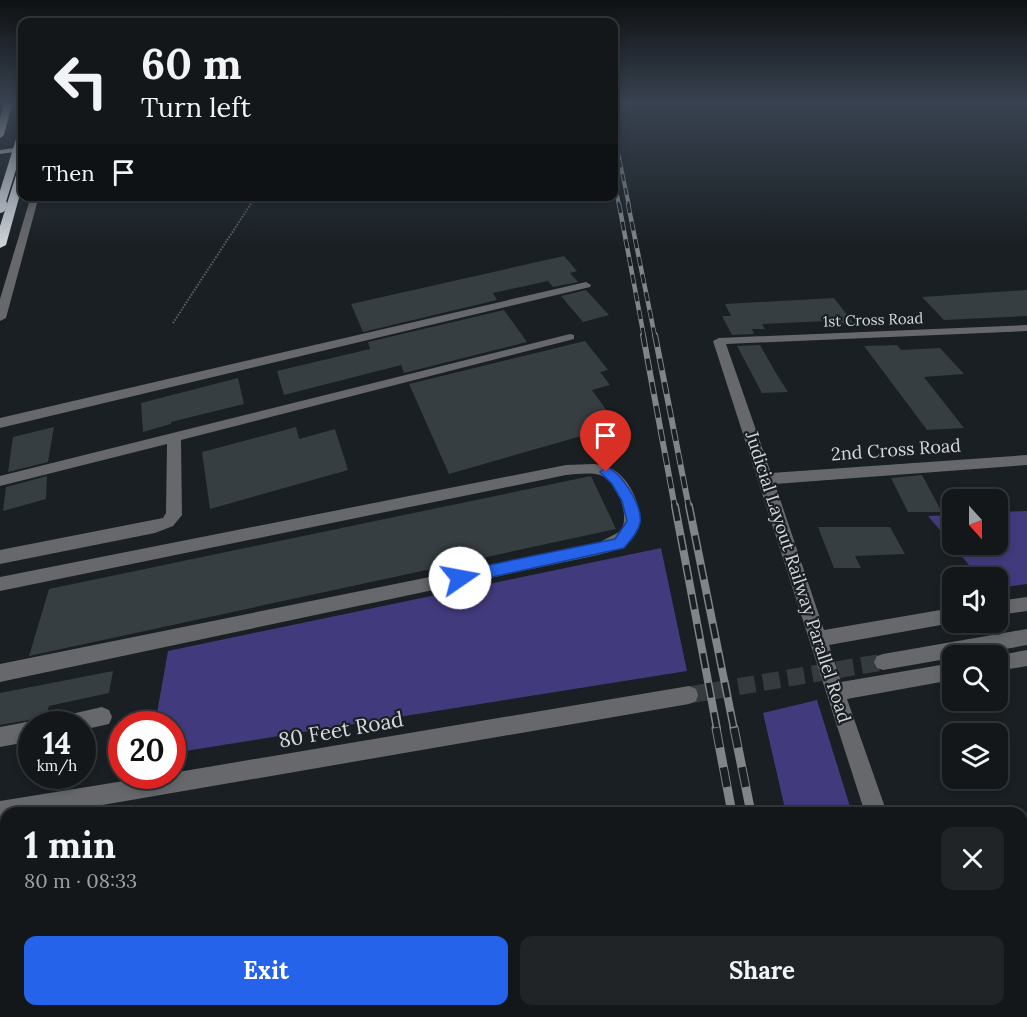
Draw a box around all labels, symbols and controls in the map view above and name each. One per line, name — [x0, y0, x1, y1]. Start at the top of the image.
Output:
text: 60 m — [141, 37, 242, 91]
icon: left — [42, 42, 120, 120]
text: Turn left — [141, 90, 251, 124]
icon: arrive — [107, 156, 140, 189]
text: Then — [42, 159, 95, 187]
street label: 1st Cross Road — [822, 308, 924, 331]
pin — [580, 410, 631, 472]
icon: arrive — [589, 419, 622, 452]
street label: Judicial Layout Railway Parallel Road — [740, 427, 857, 726]
street label: 2nd Cross Road — [830, 433, 962, 466]
north arrow — [942, 489, 1008, 555]
map controls — [942, 489, 1008, 789]
position arrow — [428, 546, 492, 610]
button: sound — [942, 567, 1008, 633]
button: search — [942, 645, 1008, 711]
street label: 80 Feet Road — [276, 705, 406, 754]
speed limit sign: 20 — [108, 711, 186, 789]
button: layers — [942, 723, 1008, 789]
text: 14 — [43, 724, 71, 762]
text: km/h — [37, 756, 77, 775]
text: 1 min — [24, 822, 116, 868]
button: close — [941, 827, 1004, 890]
text: 80 m · 08:33 — [24, 868, 137, 893]
button: Exit — [24, 936, 508, 1005]
button: Share — [520, 936, 1004, 1005]

